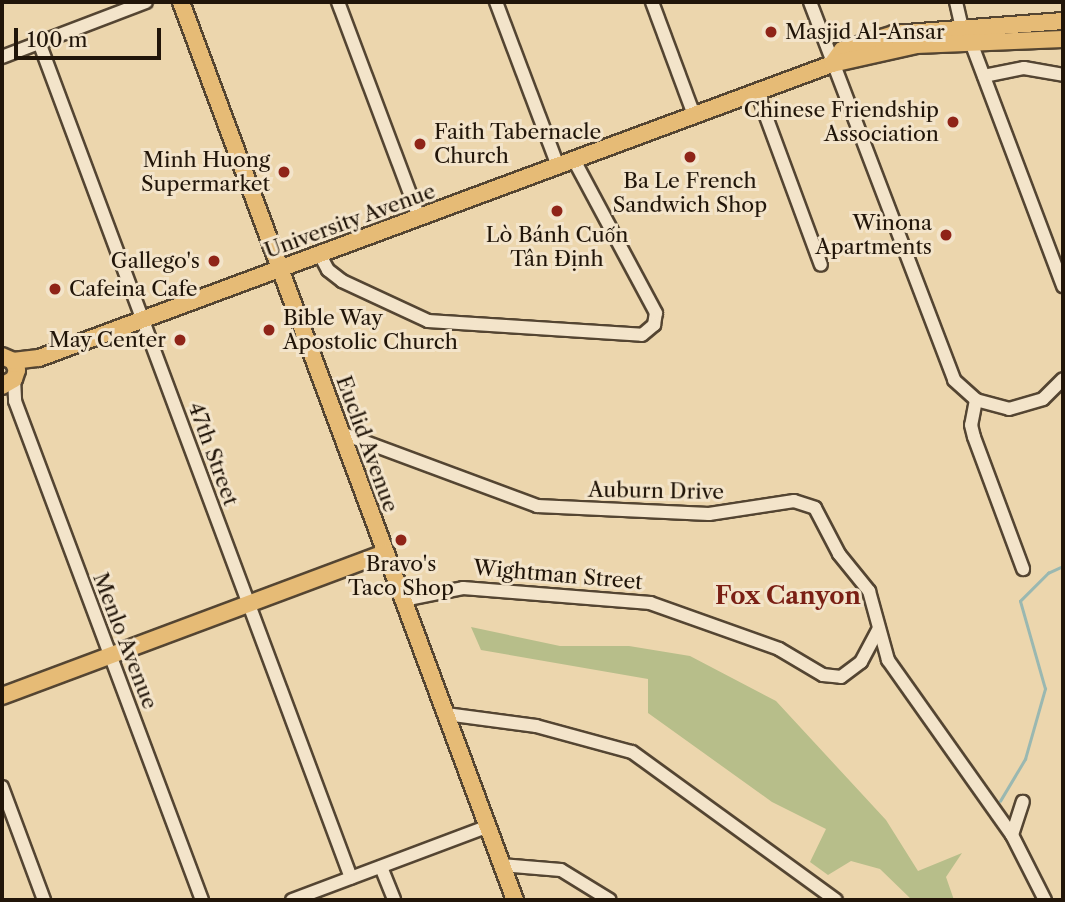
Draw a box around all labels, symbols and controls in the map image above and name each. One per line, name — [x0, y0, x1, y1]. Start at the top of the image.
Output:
scale bar — [18, 14, 164, 58]
place label: Masjid Al-Ansar — [785, 19, 946, 45]
marker: Masjid Al-Ansar — [763, 24, 779, 40]
text: 100 m — [27, 27, 88, 52]
place label: Chinese Friendship Association — [744, 97, 939, 147]
marker: Chinese Friendship Association — [945, 114, 961, 130]
place label: Faith Tabernacle Church — [434, 119, 602, 169]
marker: Faith Tabernacle Church — [412, 136, 428, 152]
place label: Minh Huong Supermarket — [141, 147, 270, 197]
marker: Ba Le French Sandwich Shop — [682, 149, 698, 165]
marker: Minh Huong Supermarket — [276, 164, 292, 180]
place label: Ba Le French Sandwich Shop — [613, 168, 767, 218]
street label: University Avenue — [261, 178, 439, 264]
marker: Lò Bánh Cuốn Tân Định — [549, 203, 565, 219]
place label: Winona Apartments — [815, 210, 932, 260]
place label: Lò Bánh Cuốn Tân Định — [486, 222, 628, 272]
marker: Winona Apartments — [938, 227, 954, 243]
place label: Gallego's — [111, 248, 200, 274]
marker: Gallego's — [206, 253, 222, 269]
place label: Cafeina Cafe — [69, 276, 198, 302]
marker: Cafeina Cafe — [47, 281, 63, 297]
place label: Bible Way Apostolic Church — [283, 305, 458, 355]
marker: Bible Way Apostolic Church — [261, 322, 277, 338]
place label: May Center — [48, 327, 166, 353]
marker: May Center — [172, 332, 188, 348]
street label: Euclid Avenue — [331, 372, 403, 516]
street label: 47th Street — [183, 399, 243, 509]
street label: Auburn Drive — [588, 477, 724, 505]
marker: Bravo's Taco Shop — [393, 532, 409, 548]
place label: Bravo's Taco Shop — [348, 551, 454, 601]
street label: Wightman Street — [472, 555, 644, 595]
street label: Menlo Avenue — [87, 569, 163, 713]
district label: Fox Canyon — [715, 582, 861, 610]

